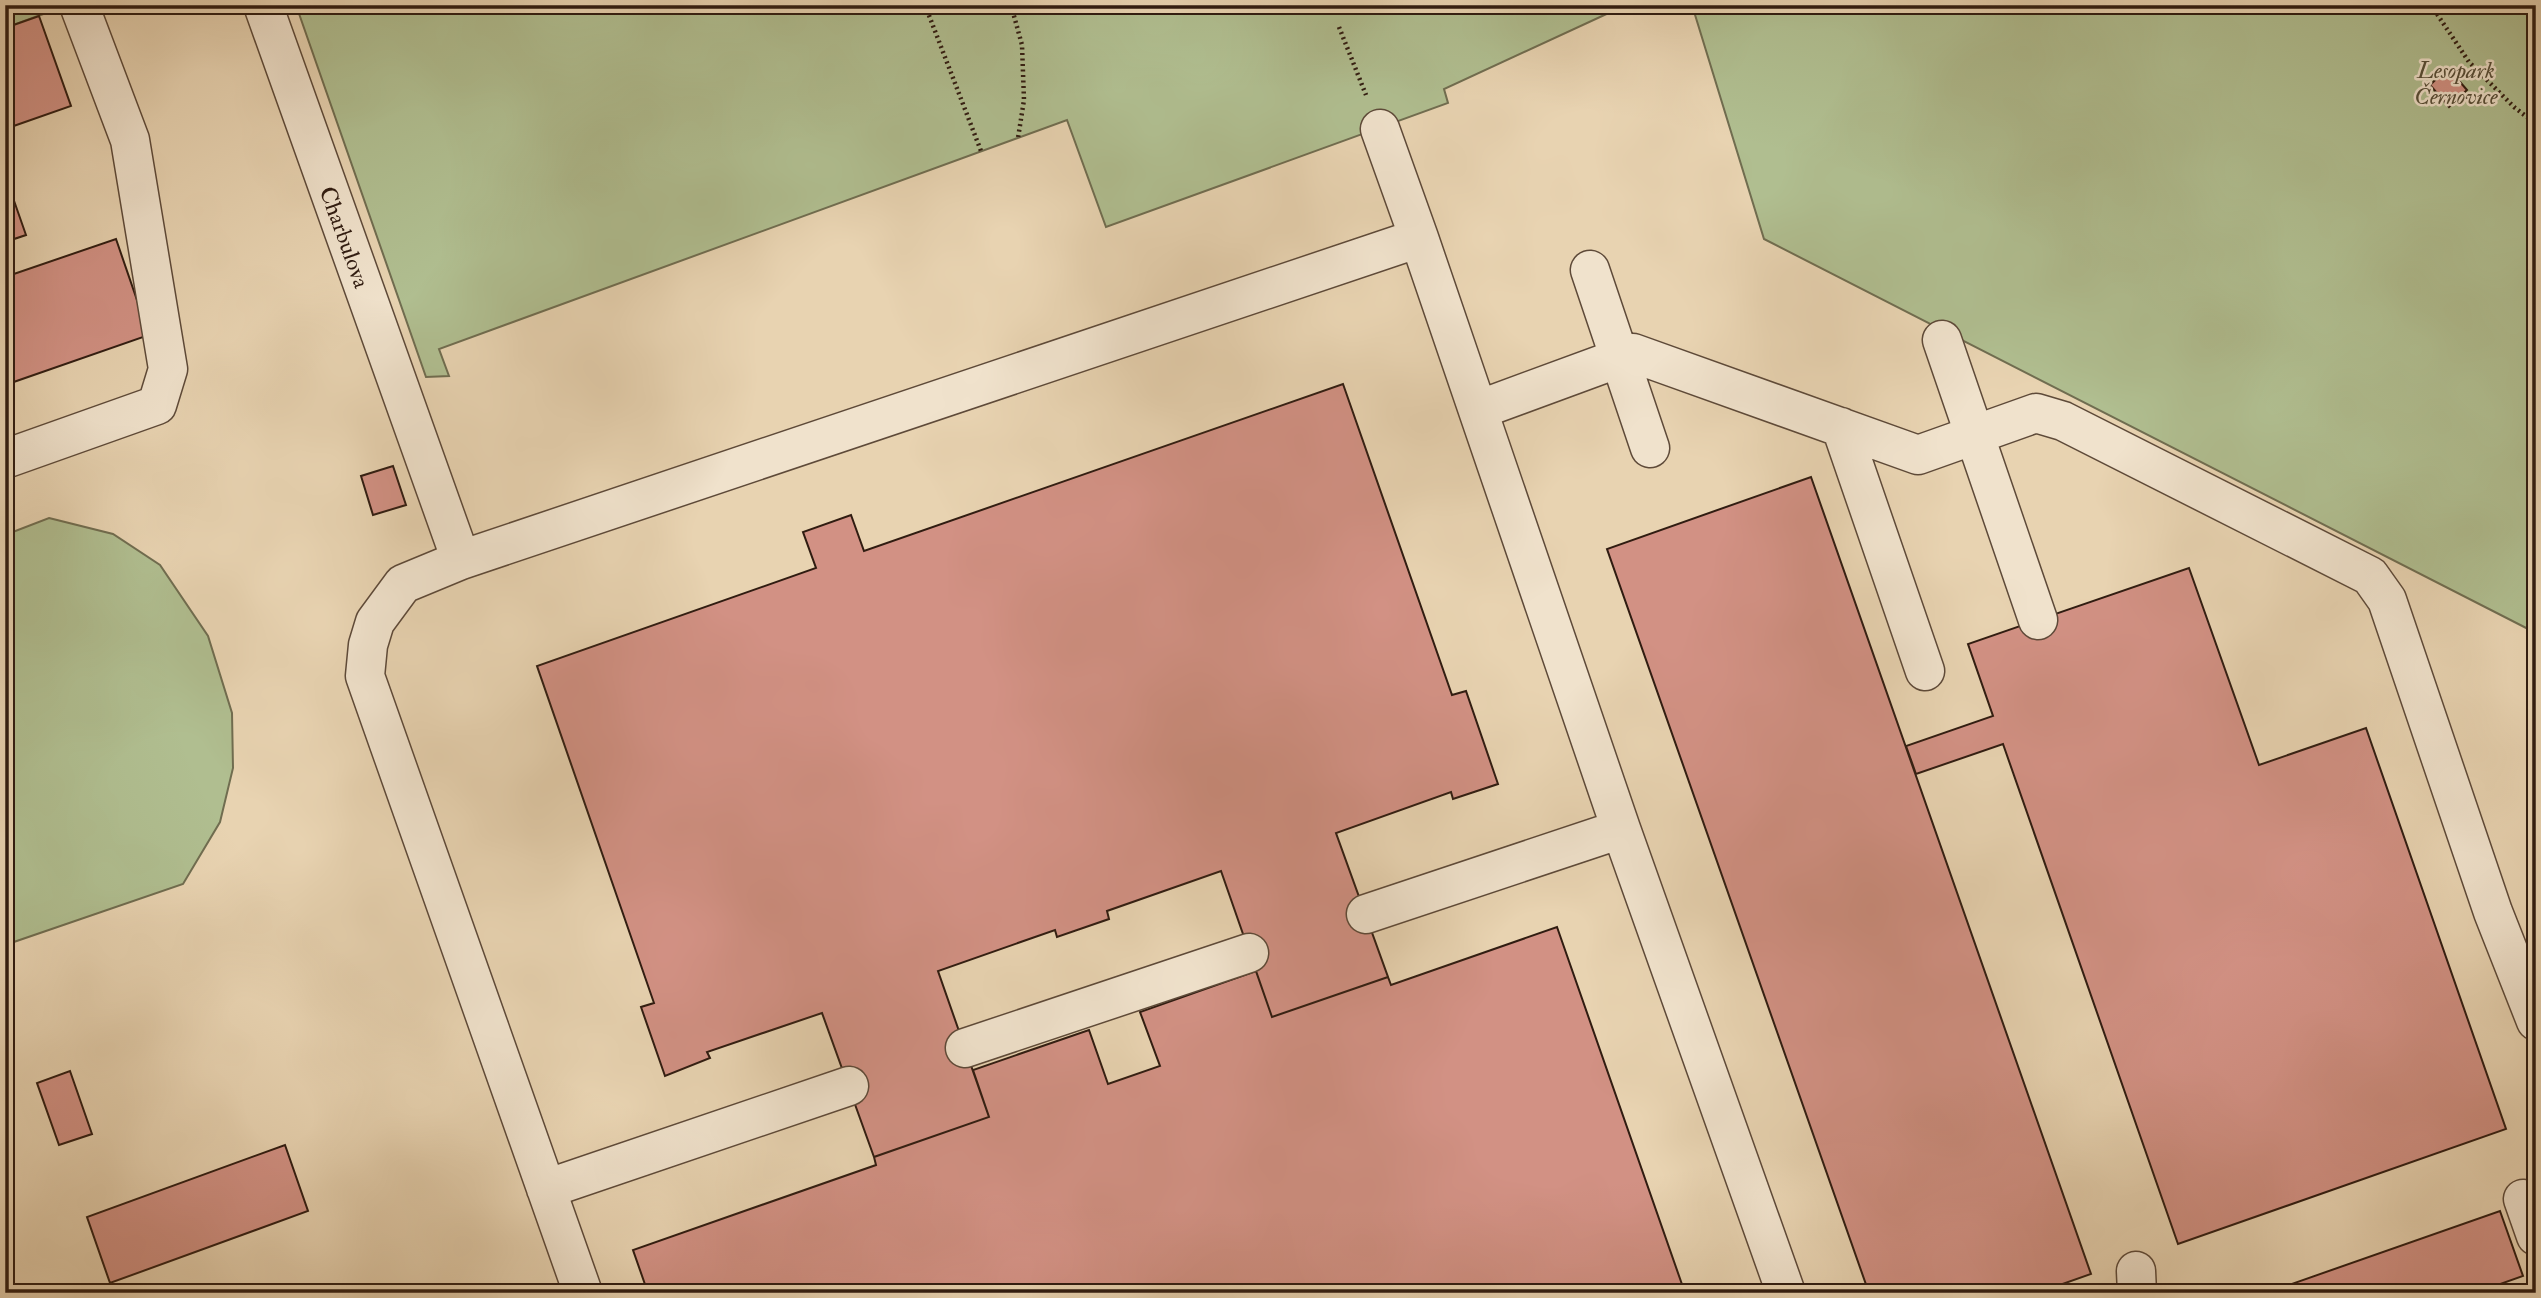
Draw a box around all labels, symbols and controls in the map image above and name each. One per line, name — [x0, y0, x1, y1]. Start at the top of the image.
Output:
park label: Lesopark Černovice — [2414, 56, 2498, 111]
street label: Charbulova — [313, 182, 376, 292]

